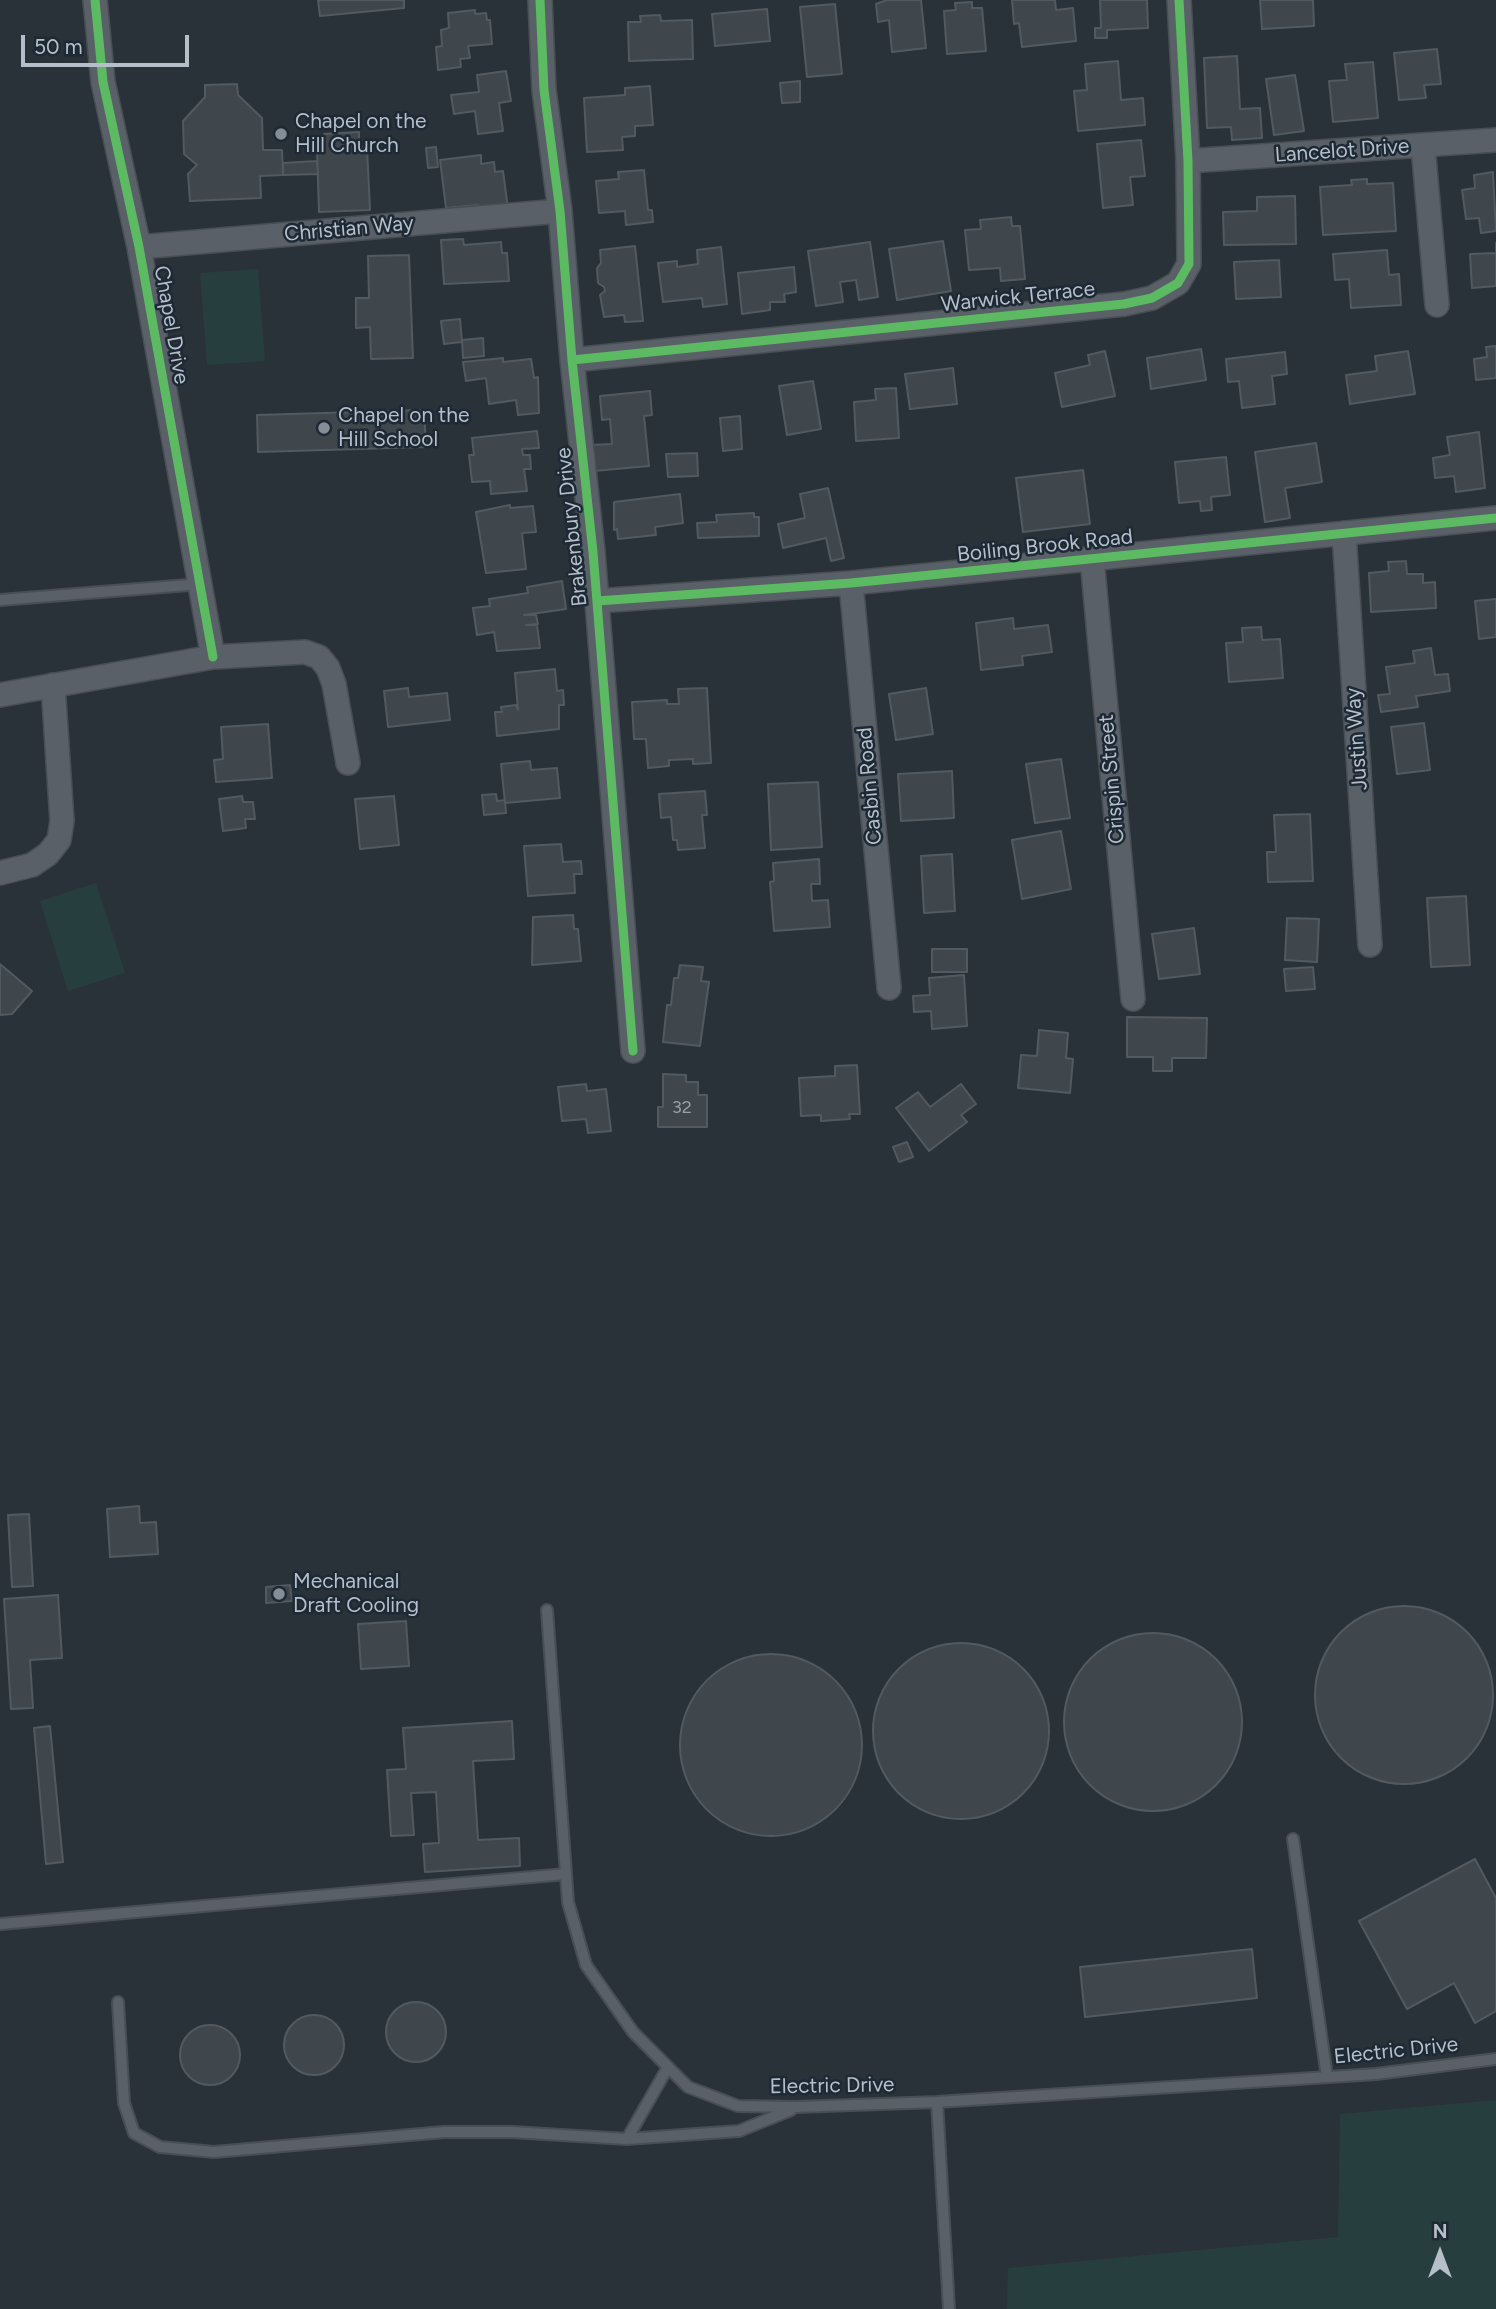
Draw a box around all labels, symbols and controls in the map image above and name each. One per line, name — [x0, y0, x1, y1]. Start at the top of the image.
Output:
scale bar — [24, 21, 192, 65]
text: 50 m — [34, 34, 83, 59]
place label: Chapel on the Hill Church — [295, 109, 426, 159]
marker: Chapel on the Hill Church — [273, 126, 289, 142]
street label: Lancelot Drive — [1274, 134, 1410, 168]
street label: Christian Way — [283, 211, 415, 247]
street label: Chapel Drive — [148, 264, 194, 386]
street label: Warwick Terrace — [940, 276, 1096, 318]
place label: Chapel on the Hill School — [338, 403, 469, 453]
marker: Chapel on the Hill School — [316, 420, 332, 436]
street label: Brakenbury Drive — [551, 446, 593, 608]
street label: Boiling Brook Road — [956, 524, 1134, 568]
street label: Justin Way — [1341, 687, 1373, 791]
street label: Crispin Street — [1094, 713, 1130, 845]
street label: Casbin Road — [852, 726, 888, 846]
house number: 32 — [672, 1097, 692, 1119]
place label: Mechanical Draft Cooling — [293, 1569, 419, 1619]
marker: Mechanical Draft Cooling — [271, 1586, 287, 1602]
street label: Electric Drive — [1333, 2032, 1459, 2070]
street label: Electric Drive — [769, 2072, 895, 2100]
north arrow — [1405, 2218, 1475, 2288]
text: N — [1433, 2220, 1447, 2243]

